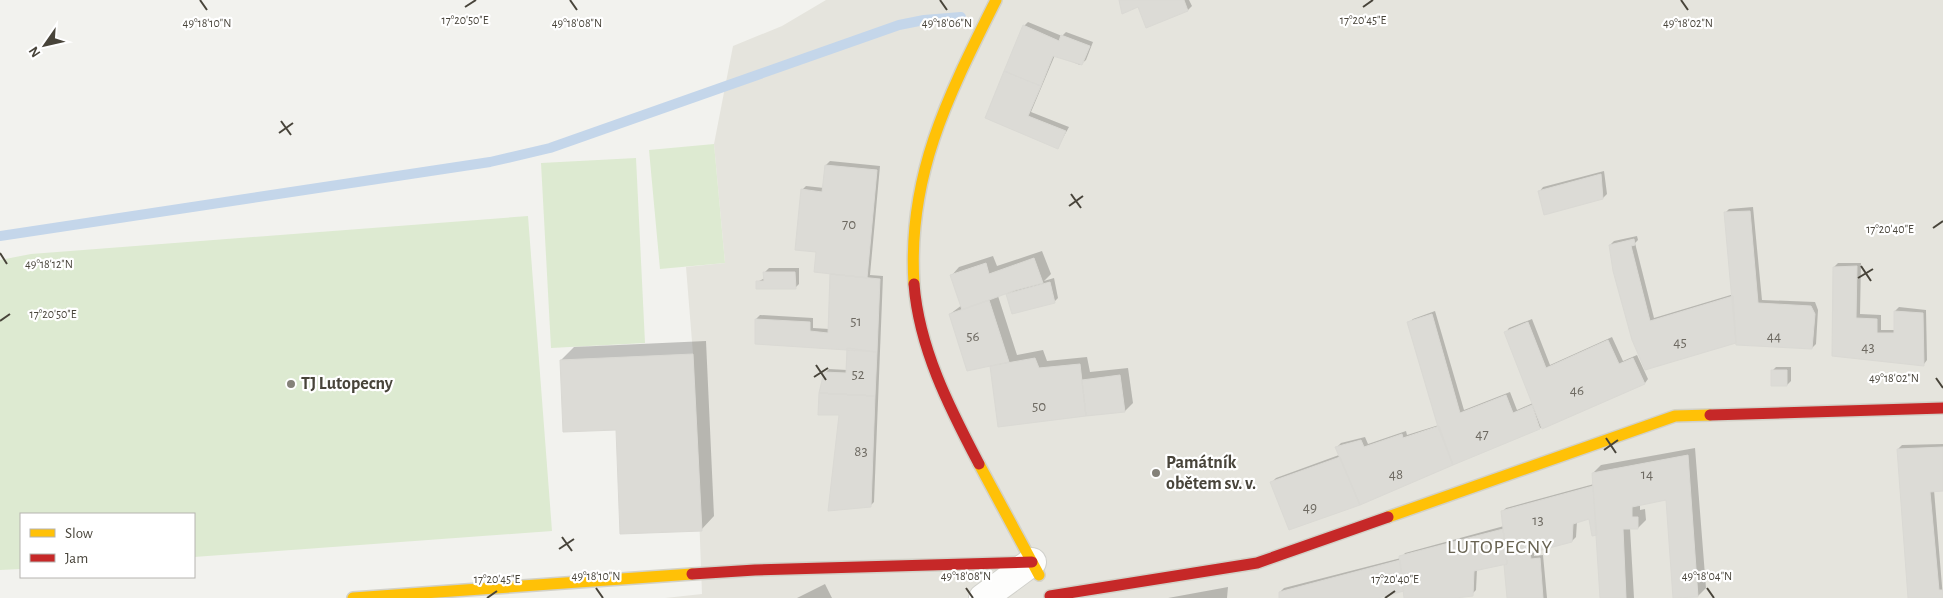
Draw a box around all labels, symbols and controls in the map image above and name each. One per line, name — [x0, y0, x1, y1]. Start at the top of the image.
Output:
text: 17°20'50"E — [442, 14, 489, 26]
text: 17°20'45"E — [1340, 14, 1386, 26]
text: 49°18'10"N — [183, 17, 231, 29]
text: 49°18'08"N — [552, 17, 602, 29]
text: 49°18'06"N — [922, 17, 972, 29]
text: 49°18'02"N — [1663, 17, 1713, 29]
north arrow — [20, 20, 70, 70]
text: N — [27, 44, 44, 60]
house number: 70 — [842, 217, 856, 232]
text: 17°20'40"E — [1866, 223, 1914, 235]
text: 49°18'12"N — [25, 258, 73, 270]
text: 17°20'50"E — [30, 308, 77, 320]
house number: 51 — [850, 314, 862, 329]
house number: 56 — [966, 329, 980, 344]
house number: 44 — [1767, 329, 1781, 344]
house number: 45 — [1673, 335, 1687, 350]
house number: 43 — [1861, 340, 1875, 355]
house number: 52 — [851, 367, 865, 382]
text: 49°18'02"N — [1869, 372, 1919, 384]
place label: TJ Lutopecny — [301, 375, 394, 393]
marker: TJ Lutopecny — [285, 378, 297, 390]
house number: 46 — [1570, 383, 1584, 398]
house number: 50 — [1032, 399, 1046, 414]
house number: 47 — [1475, 427, 1489, 442]
house number: 83 — [854, 444, 868, 459]
place label: Památník obětem sv. v. — [1166, 454, 1256, 493]
marker: Památník obětem sv. v. — [1150, 467, 1162, 479]
house number: 48 — [1389, 467, 1403, 482]
house number: 14 — [1641, 467, 1653, 482]
house number: 49 — [1303, 500, 1317, 515]
legend — [20, 513, 195, 578]
house number: 13 — [1532, 513, 1544, 528]
text: Slow — [65, 526, 93, 541]
district label: LUTOPECNY — [1447, 537, 1553, 557]
text: Jam — [65, 551, 88, 566]
text: 49°18'10"N — [572, 570, 620, 582]
text: 49°18'08"N — [941, 570, 991, 582]
text: 49°18'04"N — [1682, 570, 1732, 582]
text: 17°20'45"E — [474, 573, 520, 585]
text: 17°20'40"E — [1371, 573, 1419, 585]

